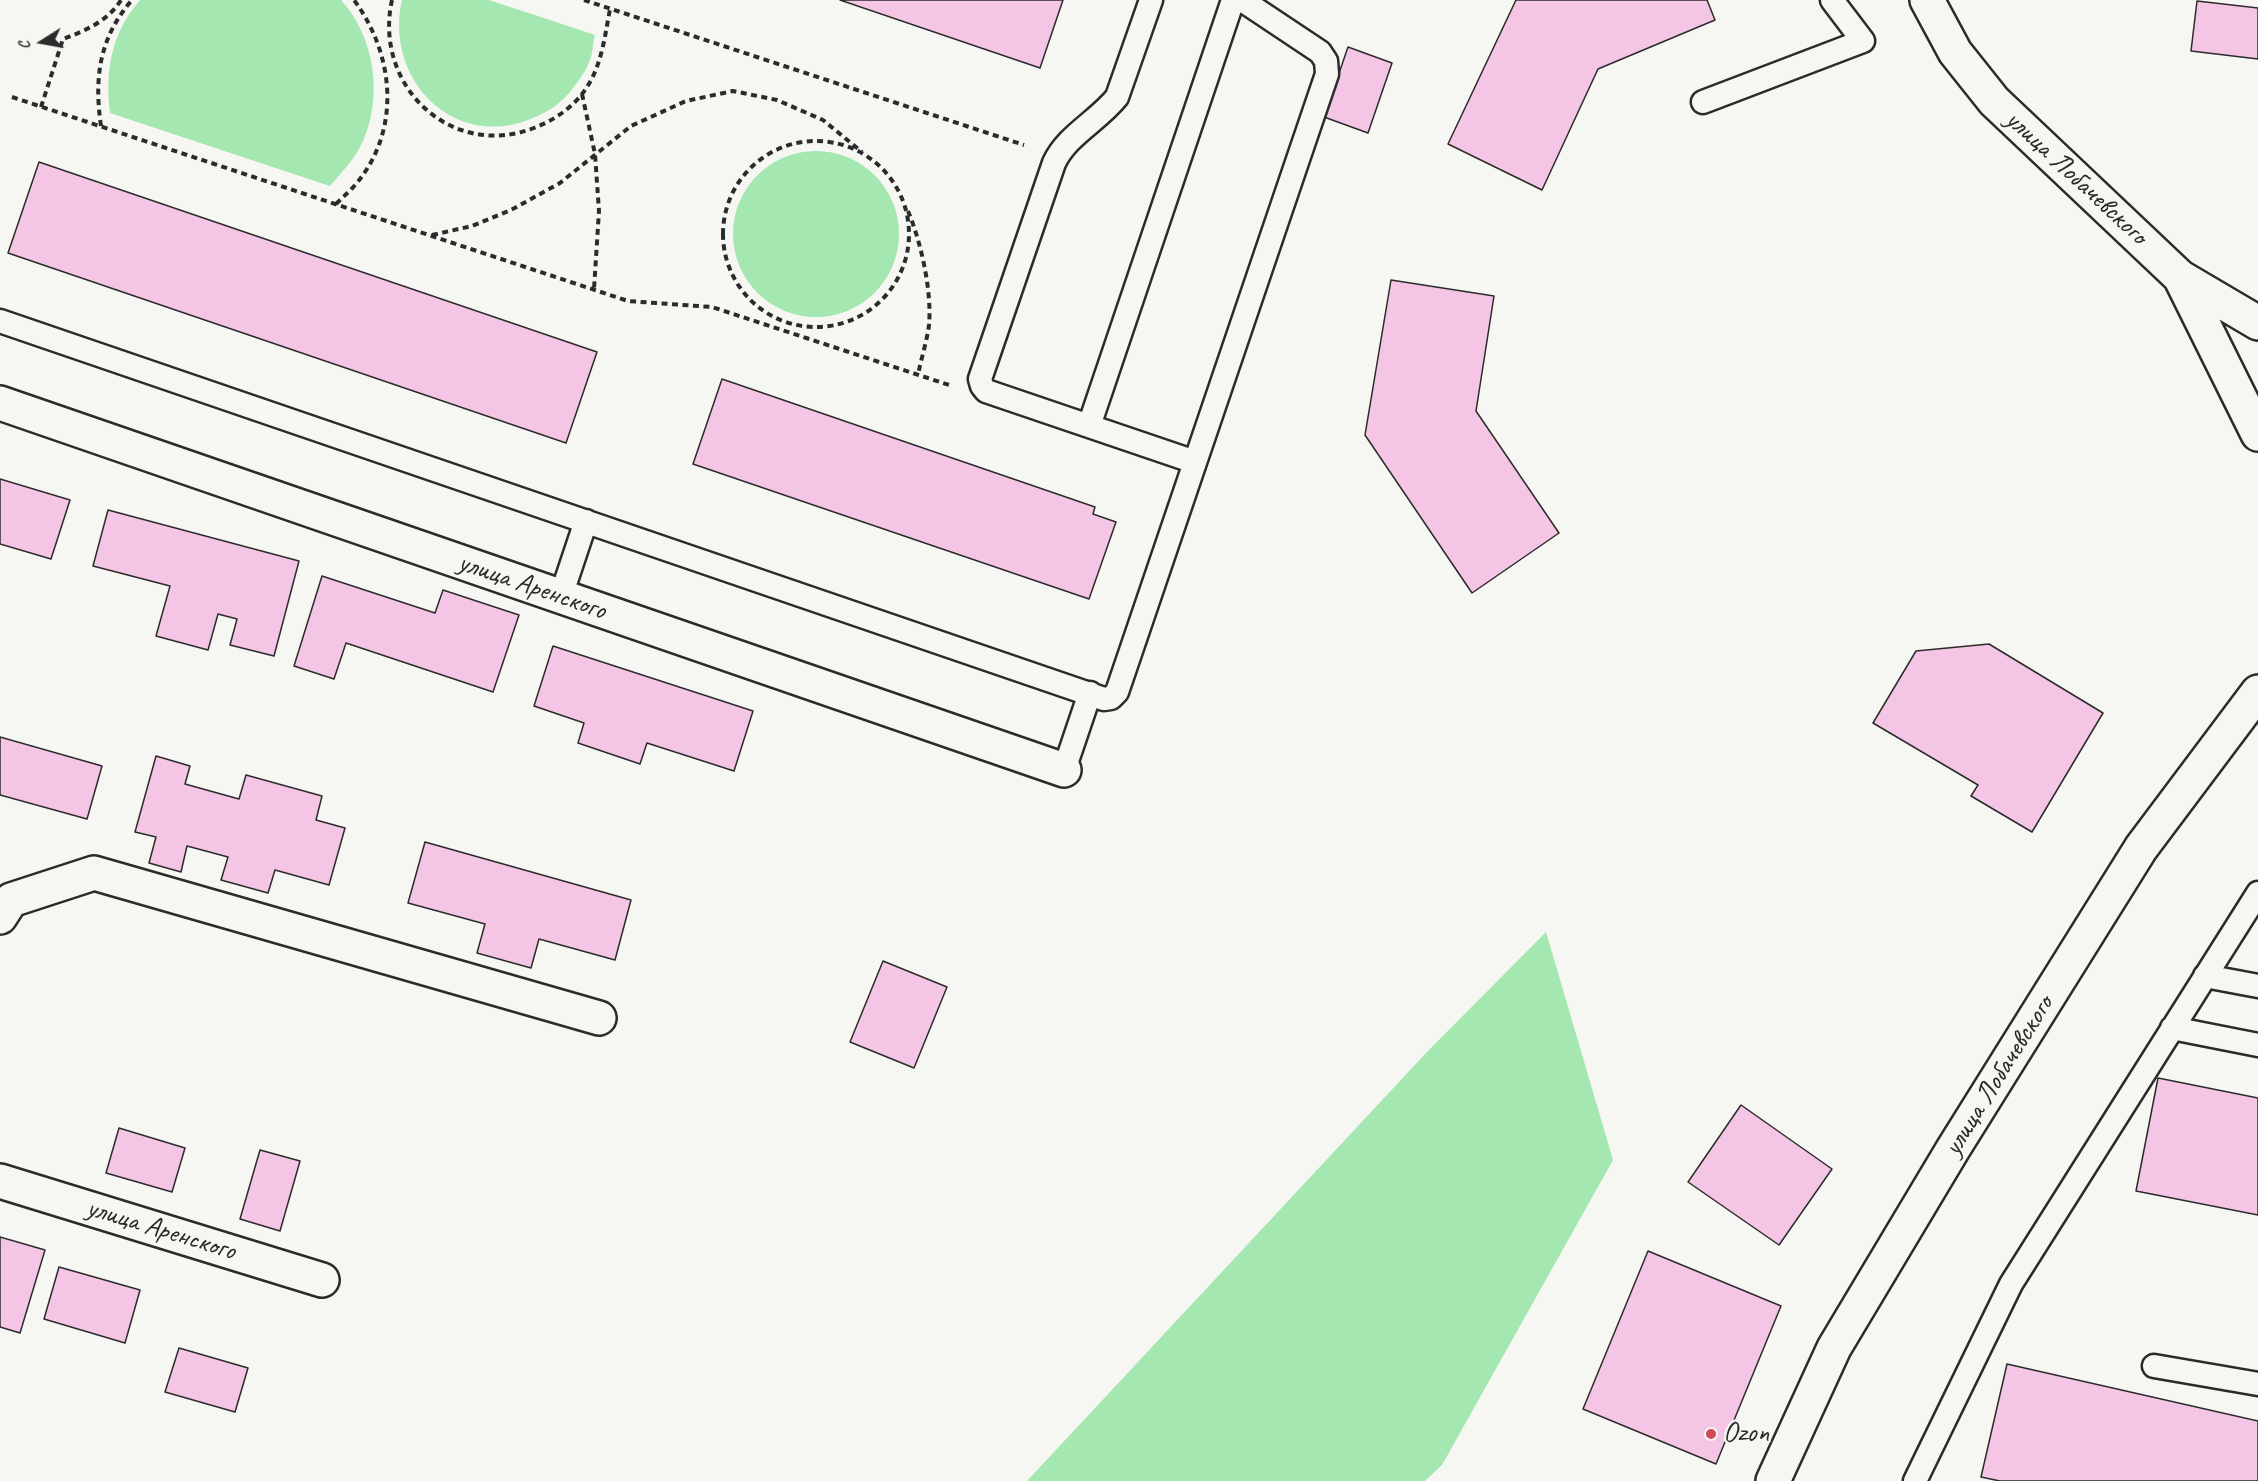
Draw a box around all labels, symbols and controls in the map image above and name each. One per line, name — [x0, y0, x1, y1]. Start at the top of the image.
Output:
north arrow — [12, 12, 72, 72]
text: С — [14, 40, 35, 51]
street label: улица Лобачевского — [1998, 104, 2154, 252]
street label: улица Аренского — [454, 546, 610, 628]
street label: улица Лобачевского — [1936, 990, 2062, 1162]
street label: улица Аренского — [82, 1191, 240, 1269]
place label: Ozon — [1723, 1417, 1769, 1451]
marker: Ozon — [1704, 1427, 1718, 1441]

